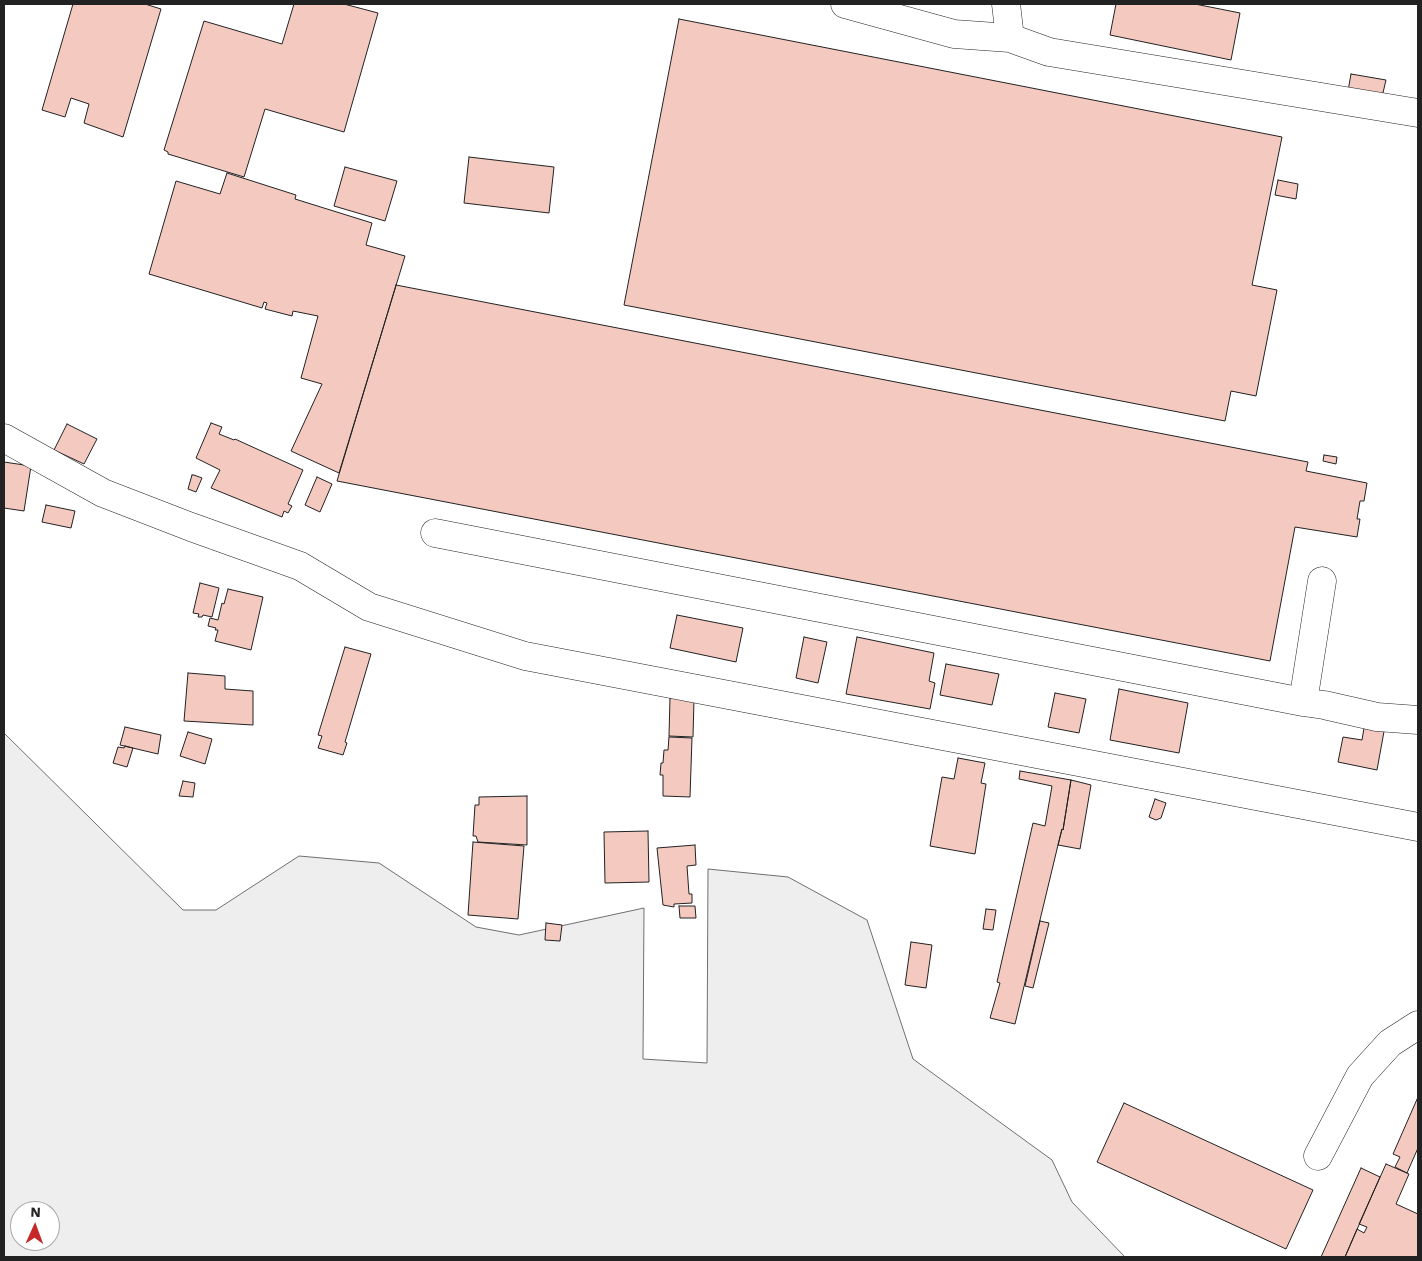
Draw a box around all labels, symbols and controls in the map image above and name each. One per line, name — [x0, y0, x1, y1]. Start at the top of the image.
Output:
north arrow — [10, 1201, 60, 1251]
text: N — [30, 1204, 41, 1220]

